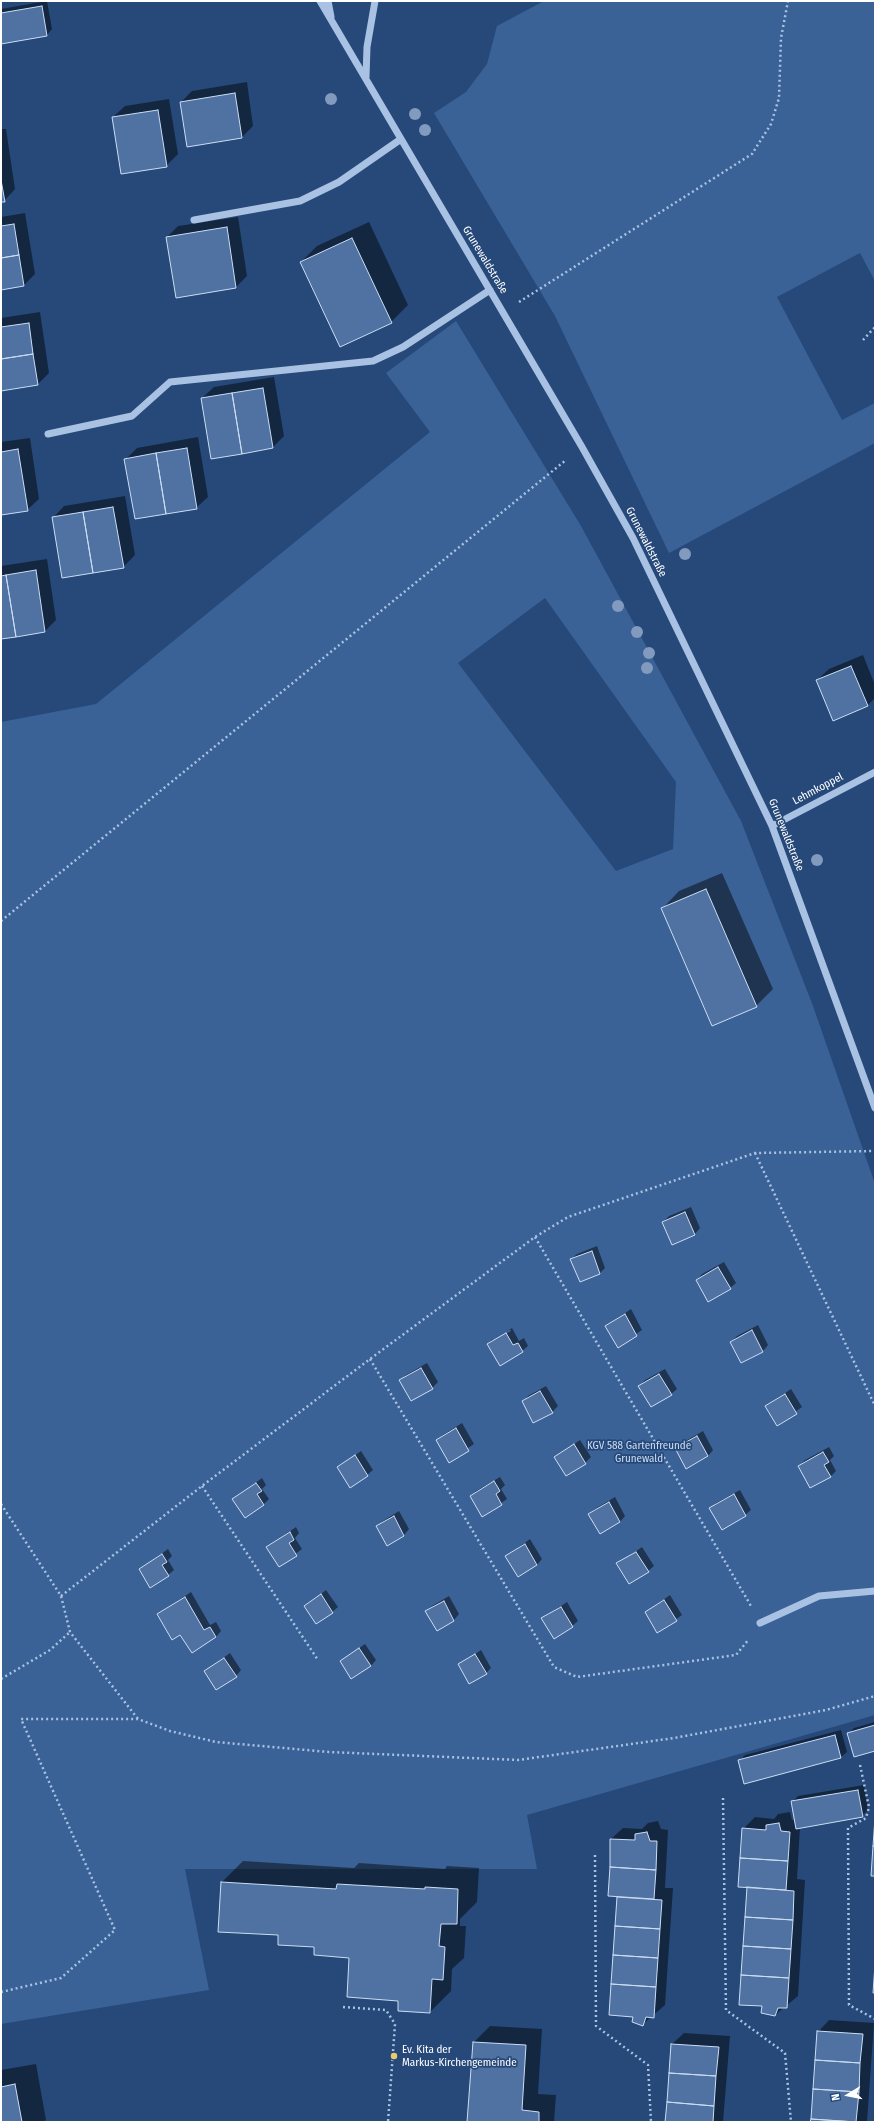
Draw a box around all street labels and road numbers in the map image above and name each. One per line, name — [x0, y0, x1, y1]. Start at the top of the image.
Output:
street label: Grunewaldstraße — [460, 224, 510, 296]
street label: Grunewaldstraße — [623, 505, 669, 579]
street label: Lehmkoppel — [791, 770, 845, 808]
street label: Grunewaldstraße — [766, 797, 806, 873]

